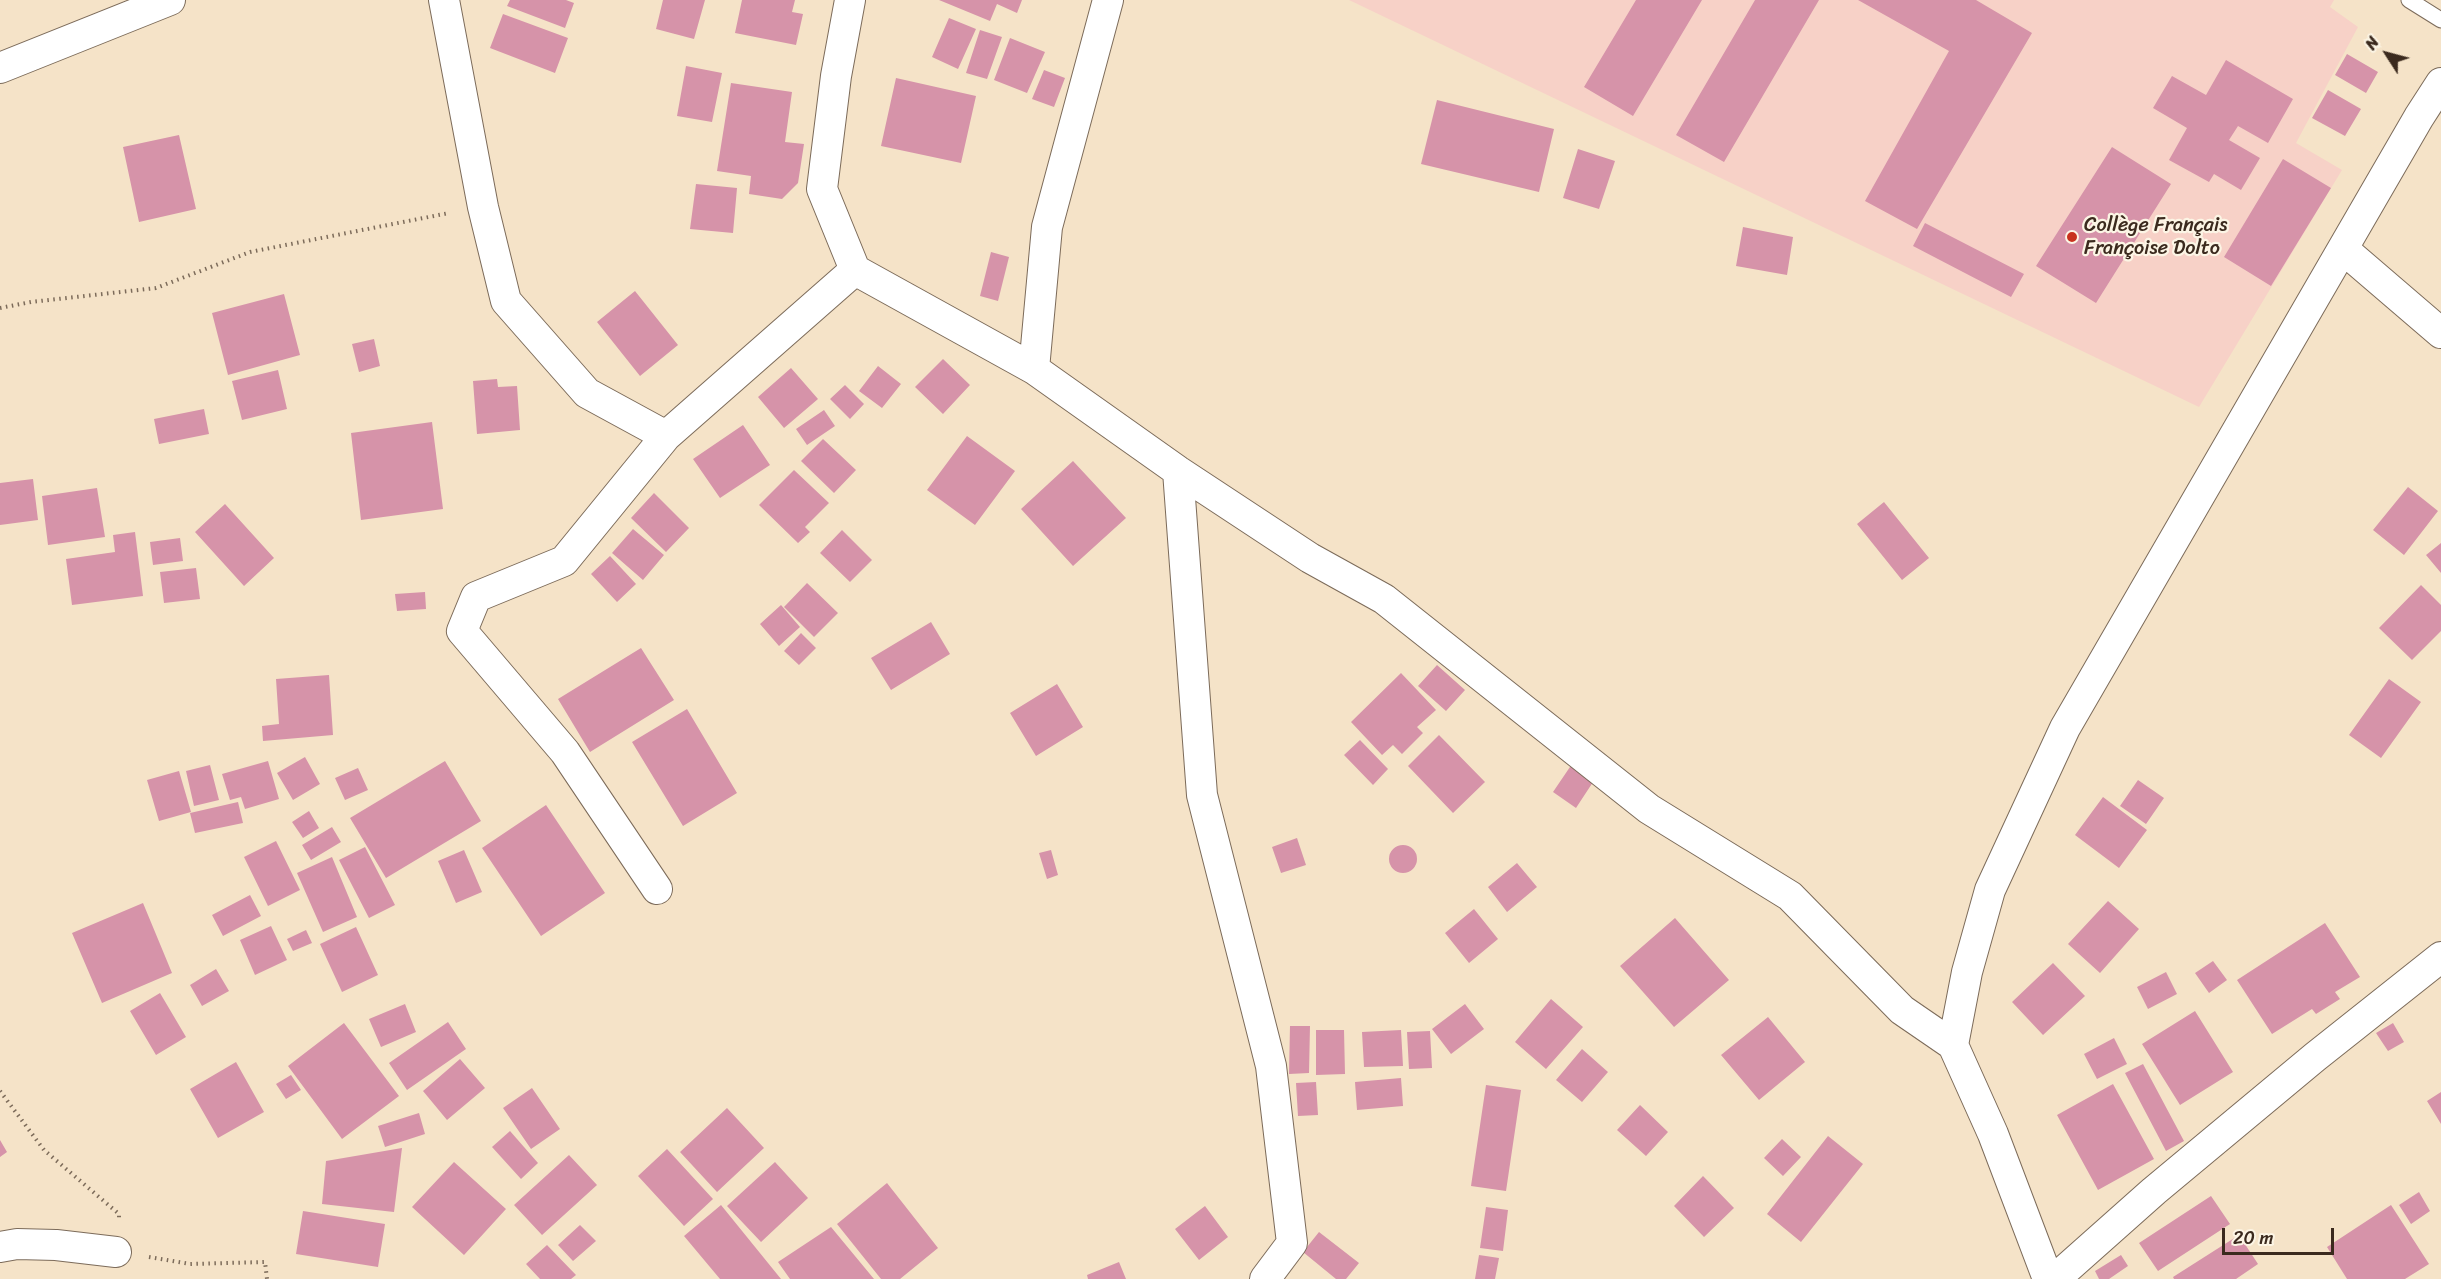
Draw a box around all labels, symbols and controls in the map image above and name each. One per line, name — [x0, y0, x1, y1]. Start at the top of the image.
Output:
north arrow — [2357, 24, 2417, 84]
text: N — [2357, 30, 2387, 56]
place label: Collège Français Françoise Dolto — [2084, 214, 2228, 261]
marker: Collège Français Françoise Dolto — [2065, 230, 2079, 244]
scale bar — [2225, 1216, 2338, 1254]
text: 20 m — [2233, 1222, 2273, 1254]

